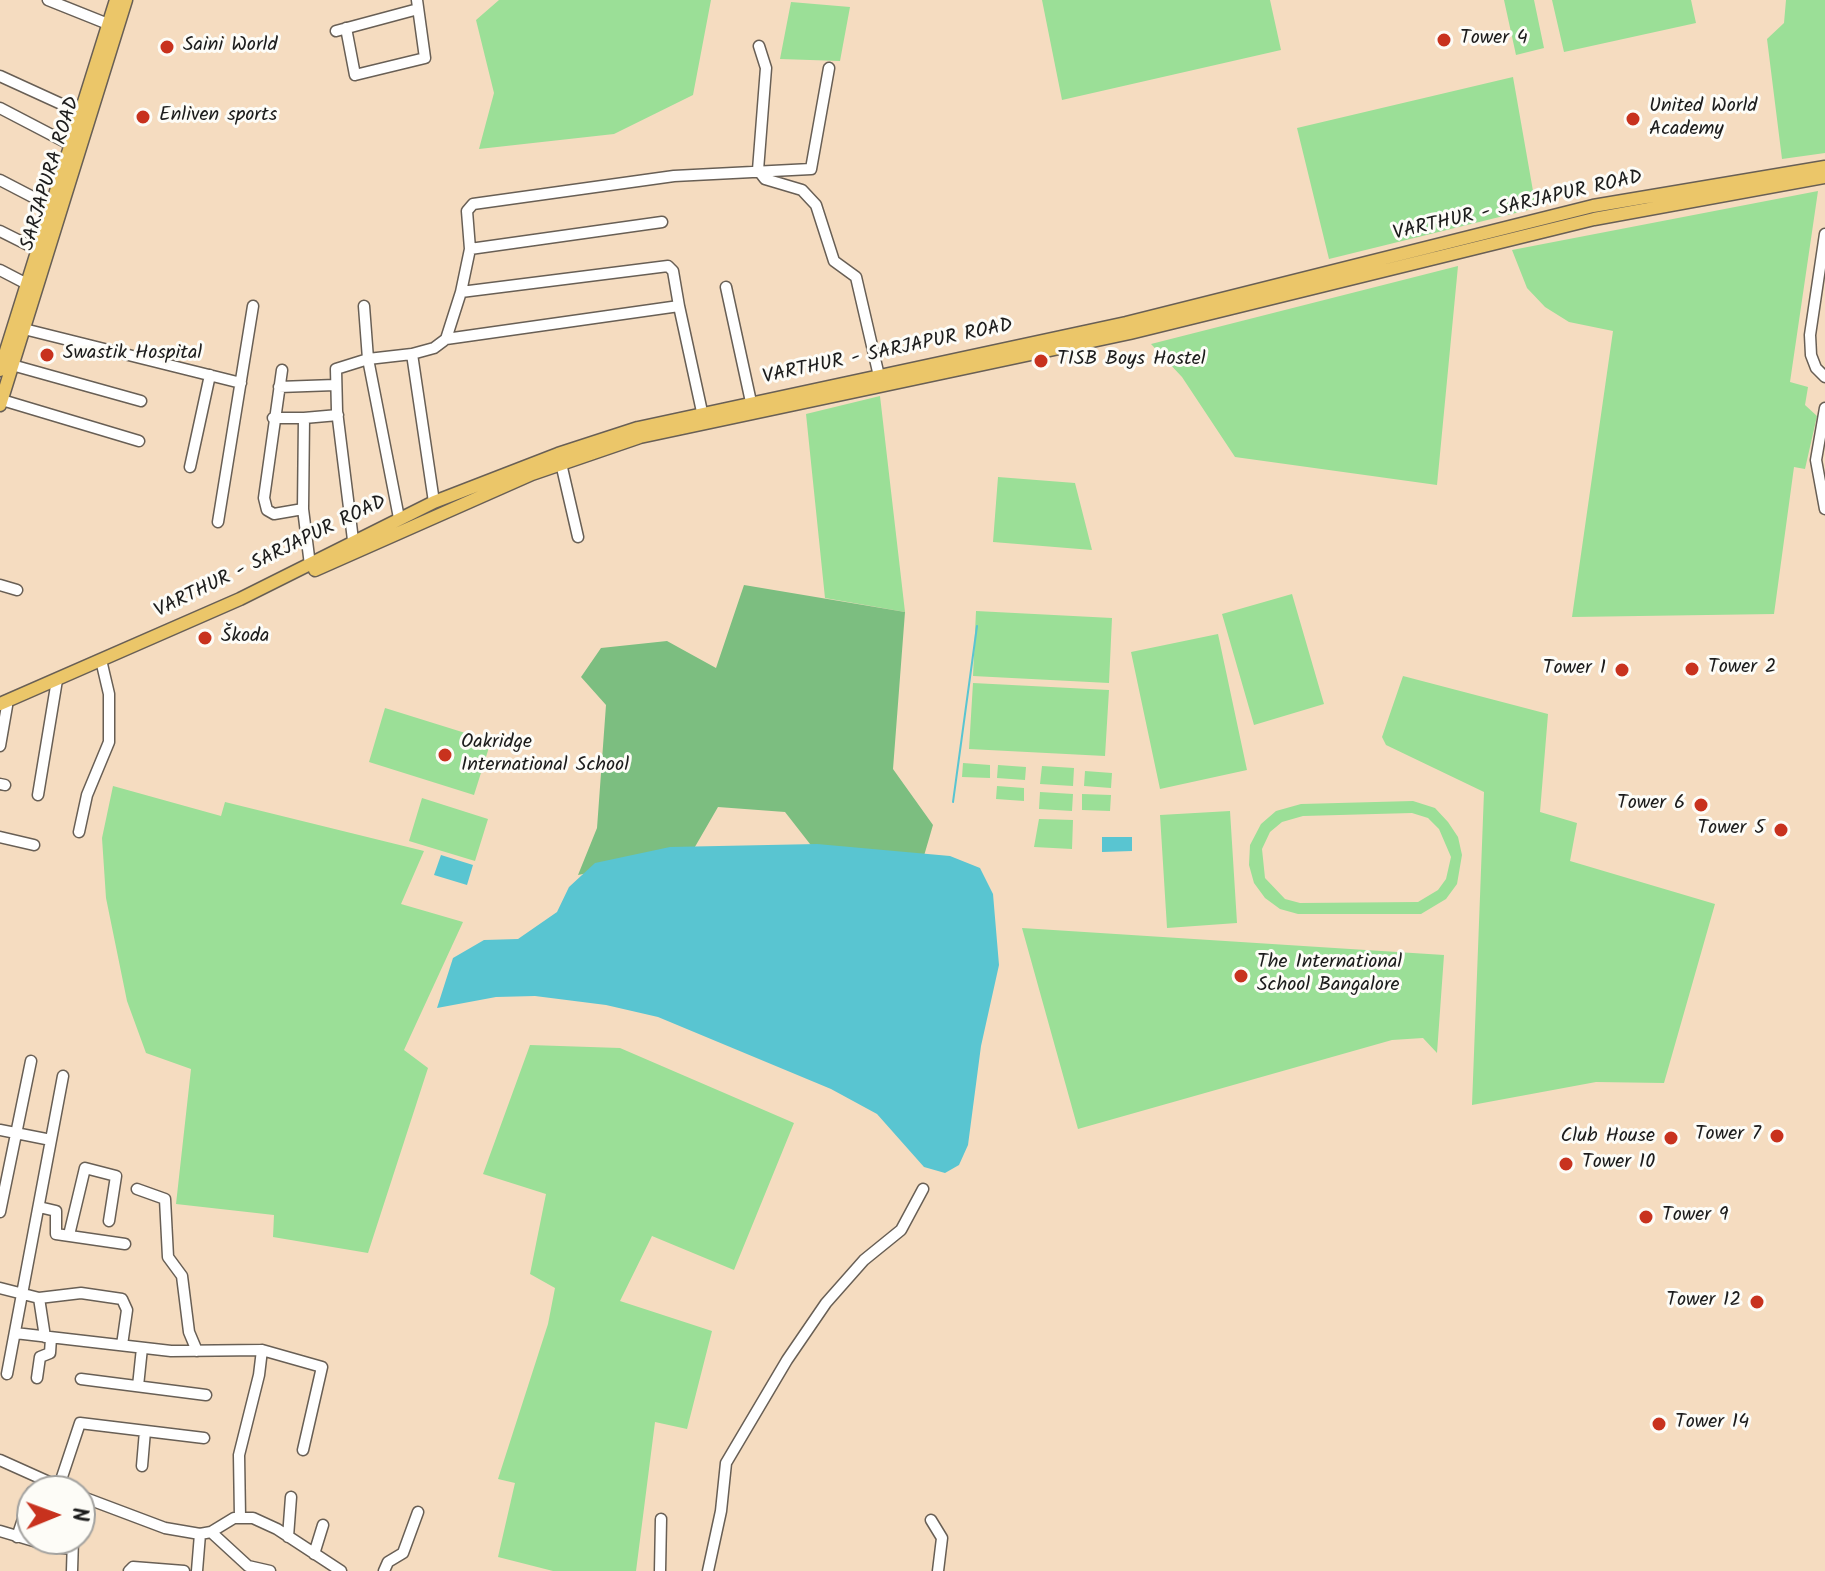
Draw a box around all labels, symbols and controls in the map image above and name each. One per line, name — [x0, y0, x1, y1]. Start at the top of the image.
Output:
place label: Tower 4 — [1460, 28, 1528, 52]
marker: Tower 4 — [1435, 31, 1453, 49]
place label: Saini World — [183, 35, 277, 59]
marker: Saini World — [158, 38, 176, 56]
street label: SARJAPURA ROAD — [17, 94, 87, 254]
place label: United World Academy — [1649, 96, 1757, 143]
place label: Enliven sports — [159, 105, 277, 129]
marker: Enliven sports — [134, 108, 152, 126]
marker: United World Academy — [1624, 110, 1642, 128]
street label: VARTHUR - SARJAPUR ROAD — [1391, 167, 1645, 247]
street label: VARTHUR - SARJAPUR ROAD — [761, 315, 1015, 391]
place label: Swastik Hospital — [63, 343, 202, 367]
marker: Swastik Hospital — [38, 346, 56, 364]
place label: TISB Boys Hostel — [1057, 349, 1206, 373]
marker: TISB Boys Hostel — [1032, 352, 1050, 370]
street label: VARTHUR - SARJAPUR ROAD — [151, 491, 391, 625]
place label: Škoda — [221, 626, 269, 650]
marker: Škoda — [196, 629, 214, 647]
place label: Tower 2 — [1708, 657, 1776, 681]
place label: Tower 1 — [1543, 658, 1606, 682]
marker: Tower 2 — [1683, 660, 1701, 678]
marker: Tower 1 — [1613, 661, 1631, 679]
place label: Oakridge International School — [461, 732, 629, 779]
marker: Oakridge International School — [436, 746, 454, 764]
place label: Tower 6 — [1617, 793, 1685, 817]
marker: Tower 6 — [1692, 796, 1710, 814]
place label: Tower 5 — [1697, 818, 1765, 842]
marker: Tower 5 — [1772, 821, 1790, 839]
place label: The International School Bangalore — [1257, 952, 1402, 999]
marker: The International School Bangalore — [1232, 967, 1250, 985]
place label: Tower 7 — [1695, 1124, 1761, 1148]
place label: Club House — [1560, 1126, 1655, 1150]
marker: Tower 7 — [1768, 1127, 1786, 1145]
marker: Club House — [1662, 1129, 1680, 1147]
place label: Tower 10 — [1582, 1152, 1655, 1176]
marker: Tower 10 — [1557, 1155, 1575, 1173]
place label: Tower 9 — [1662, 1205, 1729, 1229]
marker: Tower 9 — [1637, 1208, 1655, 1226]
place label: Tower 12 — [1666, 1290, 1741, 1314]
marker: Tower 12 — [1748, 1293, 1766, 1311]
place label: Tower 14 — [1675, 1412, 1749, 1436]
marker: Tower 14 — [1650, 1415, 1668, 1433]
north arrow — [16, 1475, 96, 1555]
text: N — [61, 1507, 96, 1522]

